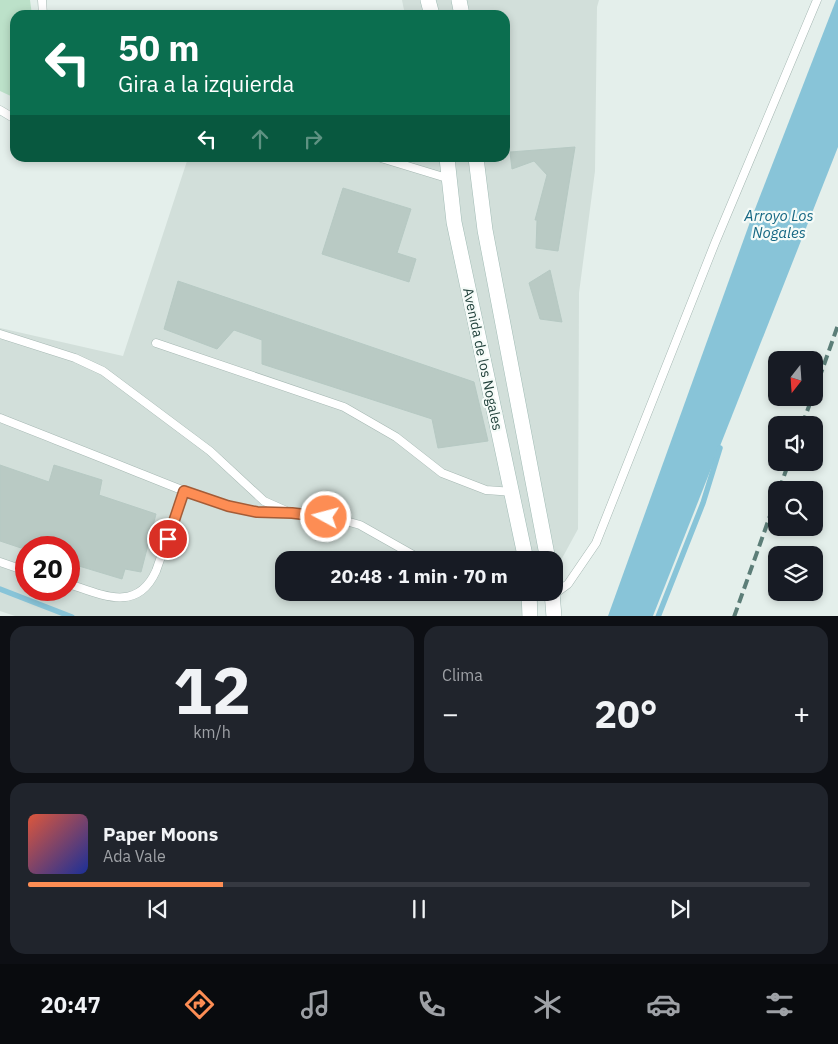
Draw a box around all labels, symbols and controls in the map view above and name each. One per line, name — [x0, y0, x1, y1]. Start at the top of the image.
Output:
text: 50 m — [118, 25, 200, 71]
icon: left — [35, 30, 100, 95]
text: Gira a la izquierda — [118, 69, 294, 98]
icon: left — [193, 125, 221, 153]
icon: ahead — [246, 125, 274, 153]
icon: right — [299, 125, 327, 153]
water label: Arroyo Los Nogales — [743, 206, 814, 242]
street label: Avenida de los Nogales — [459, 286, 507, 432]
north arrow — [768, 351, 822, 406]
map controls — [768, 351, 823, 601]
button: sound — [768, 416, 823, 471]
button: search — [768, 481, 823, 536]
position arrow — [299, 490, 351, 542]
pin — [147, 518, 189, 560]
icon: arrive — [154, 525, 182, 553]
speed limit sign: 20 — [15, 536, 80, 601]
button: layers — [768, 546, 823, 601]
text: 20:48 · 1 min · 70 m — [330, 564, 508, 588]
text: 12 — [173, 647, 251, 732]
text: Clima — [442, 665, 483, 685]
text: 20° — [594, 689, 658, 738]
text: − — [442, 695, 459, 732]
text: + — [793, 695, 810, 732]
text: km/h — [193, 722, 231, 742]
text: Paper Moons — [103, 822, 218, 846]
text: Ada Vale — [103, 846, 166, 866]
icon: previous — [144, 895, 172, 923]
icon: pause — [405, 895, 433, 923]
icon: next — [666, 895, 694, 923]
icon: directions — [182, 987, 217, 1022]
icon: music — [298, 987, 333, 1022]
icon: phone — [414, 987, 449, 1022]
icon: climate — [530, 987, 565, 1022]
icon: car — [646, 987, 681, 1022]
icon: filters — [762, 987, 797, 1022]
text: 20:47 — [41, 990, 101, 1019]

